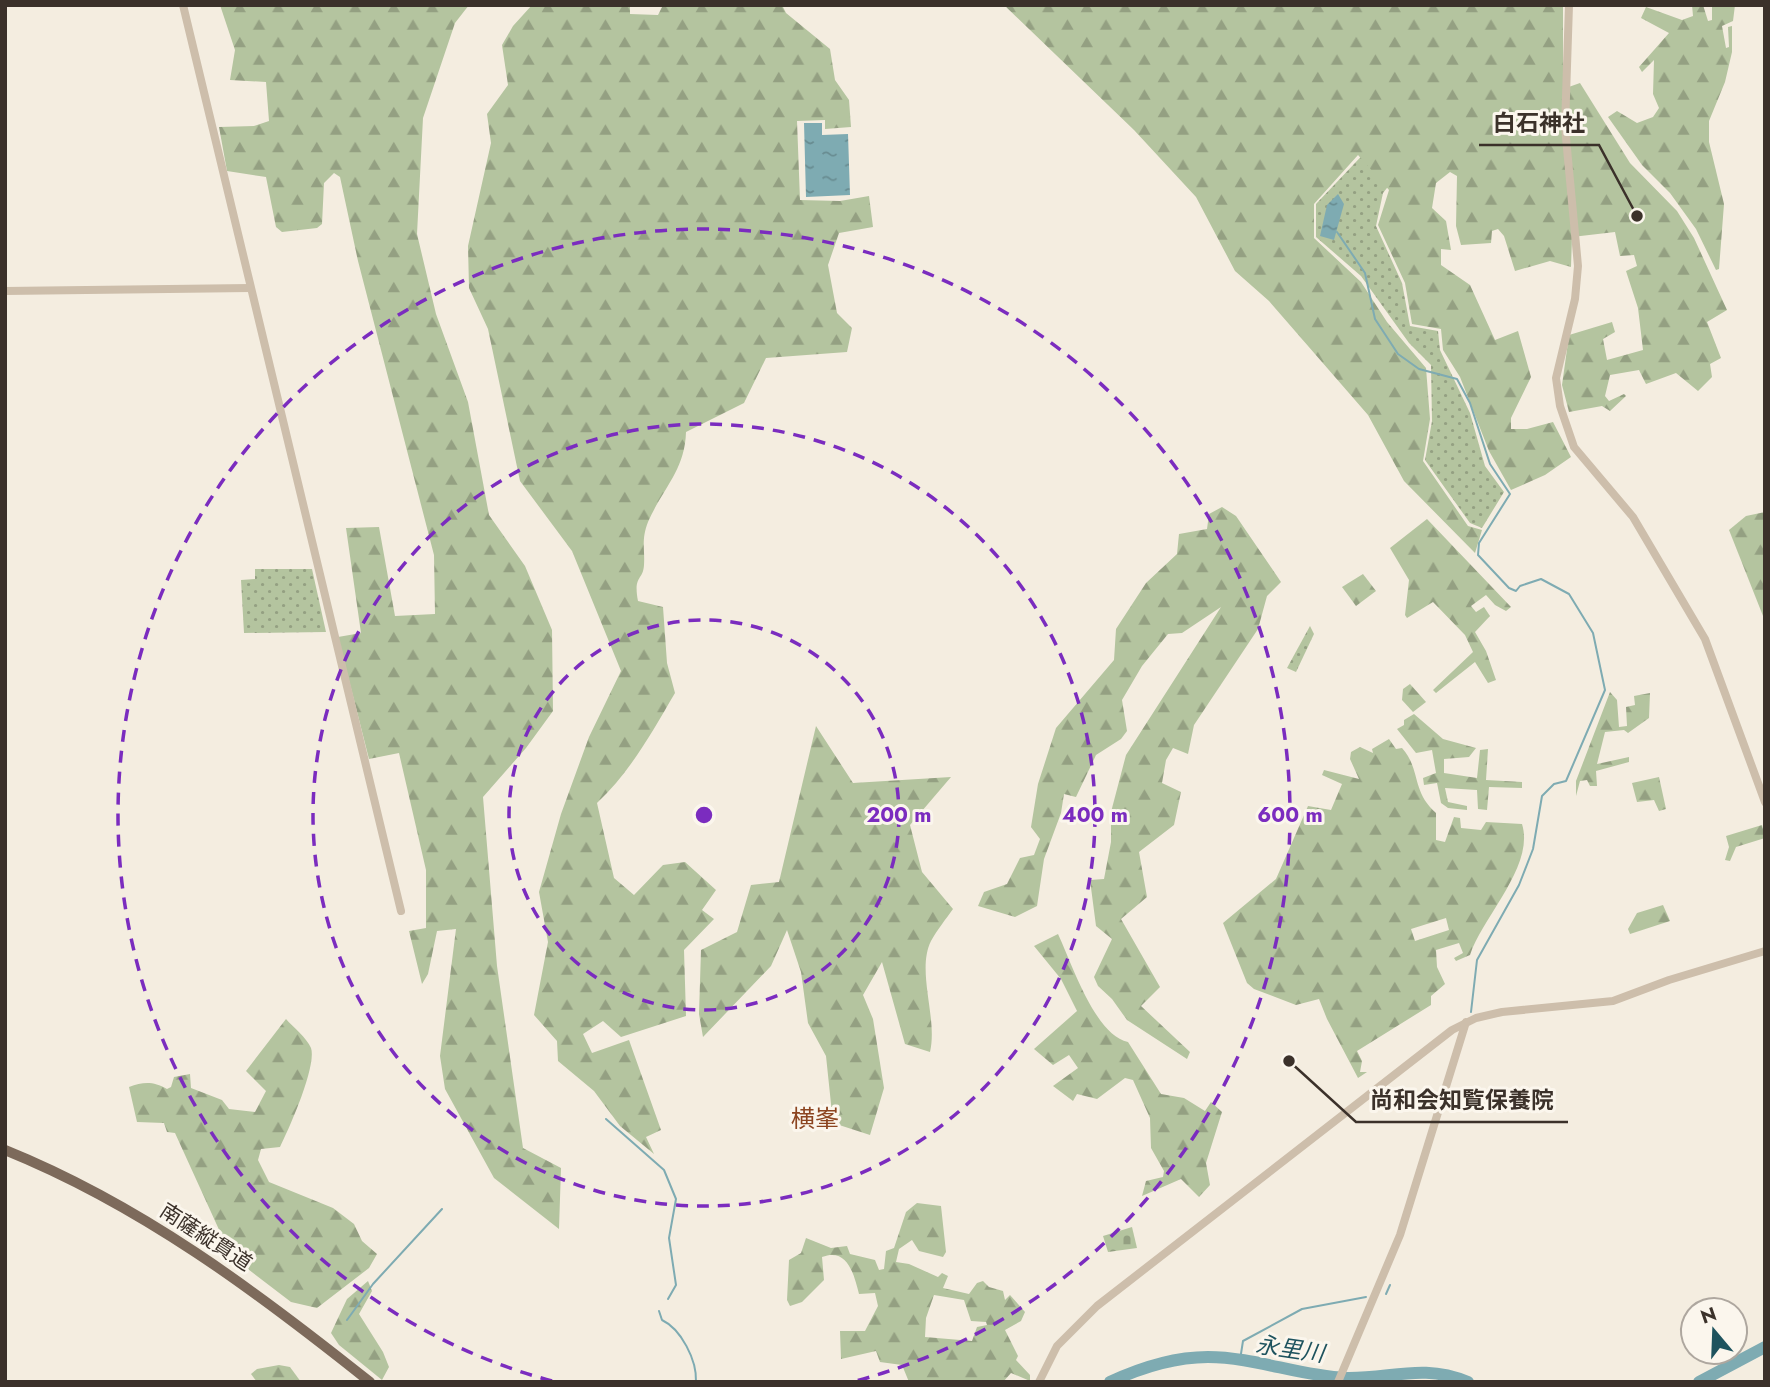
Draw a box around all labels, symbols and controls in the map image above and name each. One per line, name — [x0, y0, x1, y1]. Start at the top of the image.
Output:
callout: 白石神社 — [1479, 101, 1599, 145]
text: 白石神社 — [1493, 106, 1585, 140]
text: 200 m — [866, 800, 932, 830]
text: 400 m — [1062, 800, 1128, 830]
text: 600 m — [1257, 800, 1323, 830]
centre of rings — [692, 803, 716, 827]
callout: 尚和会知覧保養院 — [1356, 1078, 1568, 1122]
text: 尚和会知覧保養院 — [1370, 1083, 1554, 1117]
district label: 横峯 — [791, 1101, 839, 1136]
street label: 南薩縦貫道 — [154, 1196, 258, 1278]
north arrow — [1679, 1296, 1749, 1366]
text: N — [1697, 1300, 1720, 1331]
water label: 永里川 — [1253, 1327, 1330, 1371]

